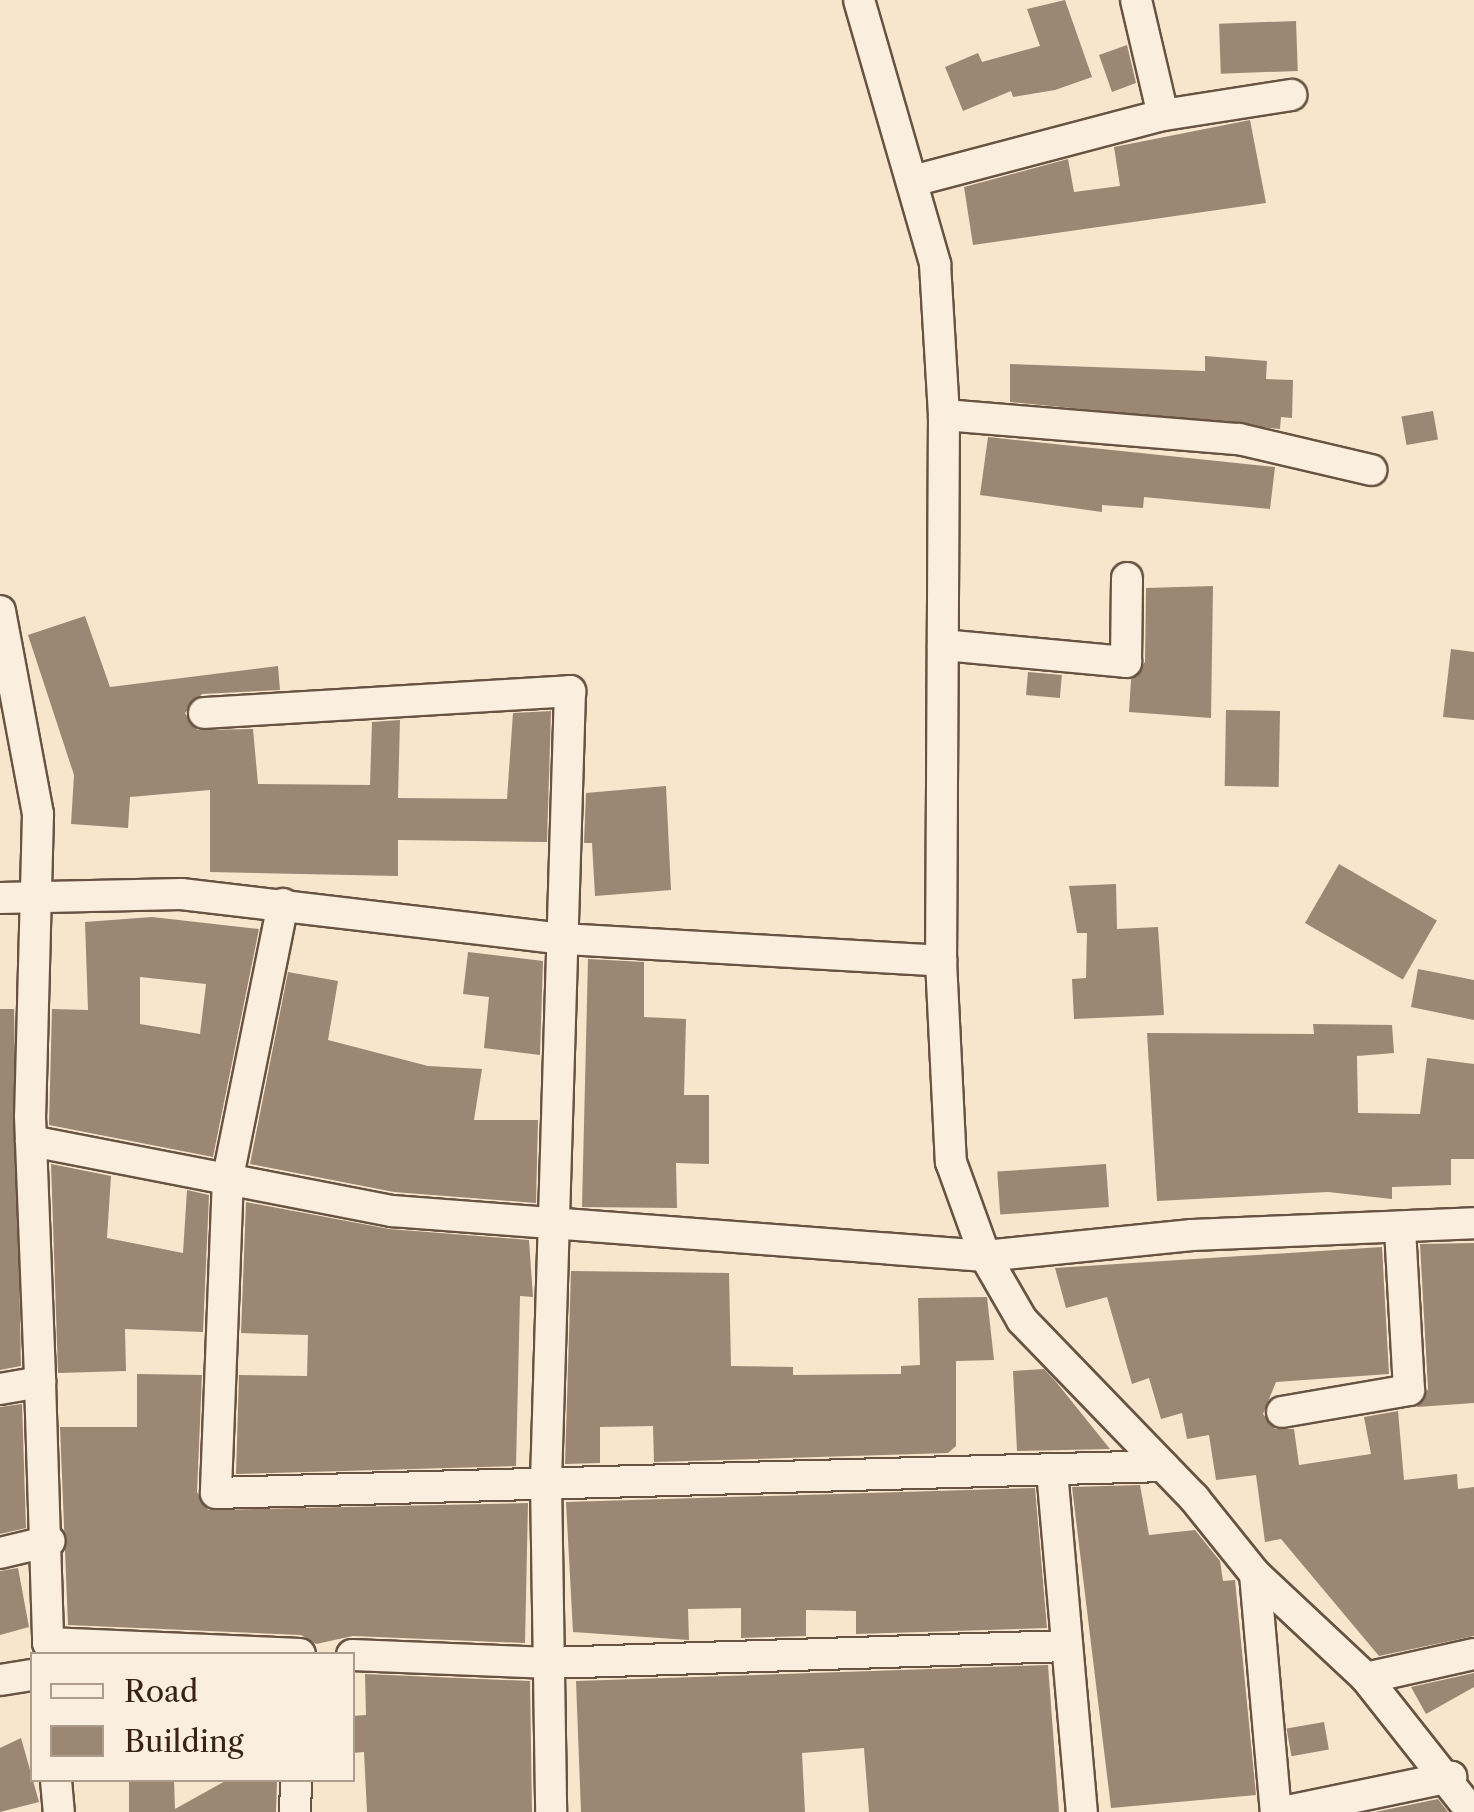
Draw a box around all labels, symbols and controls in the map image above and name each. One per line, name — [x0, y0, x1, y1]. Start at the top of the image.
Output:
legend — [30, 1652, 355, 1782]
text: Road — [124, 1673, 198, 1710]
text: Building — [124, 1723, 244, 1760]

